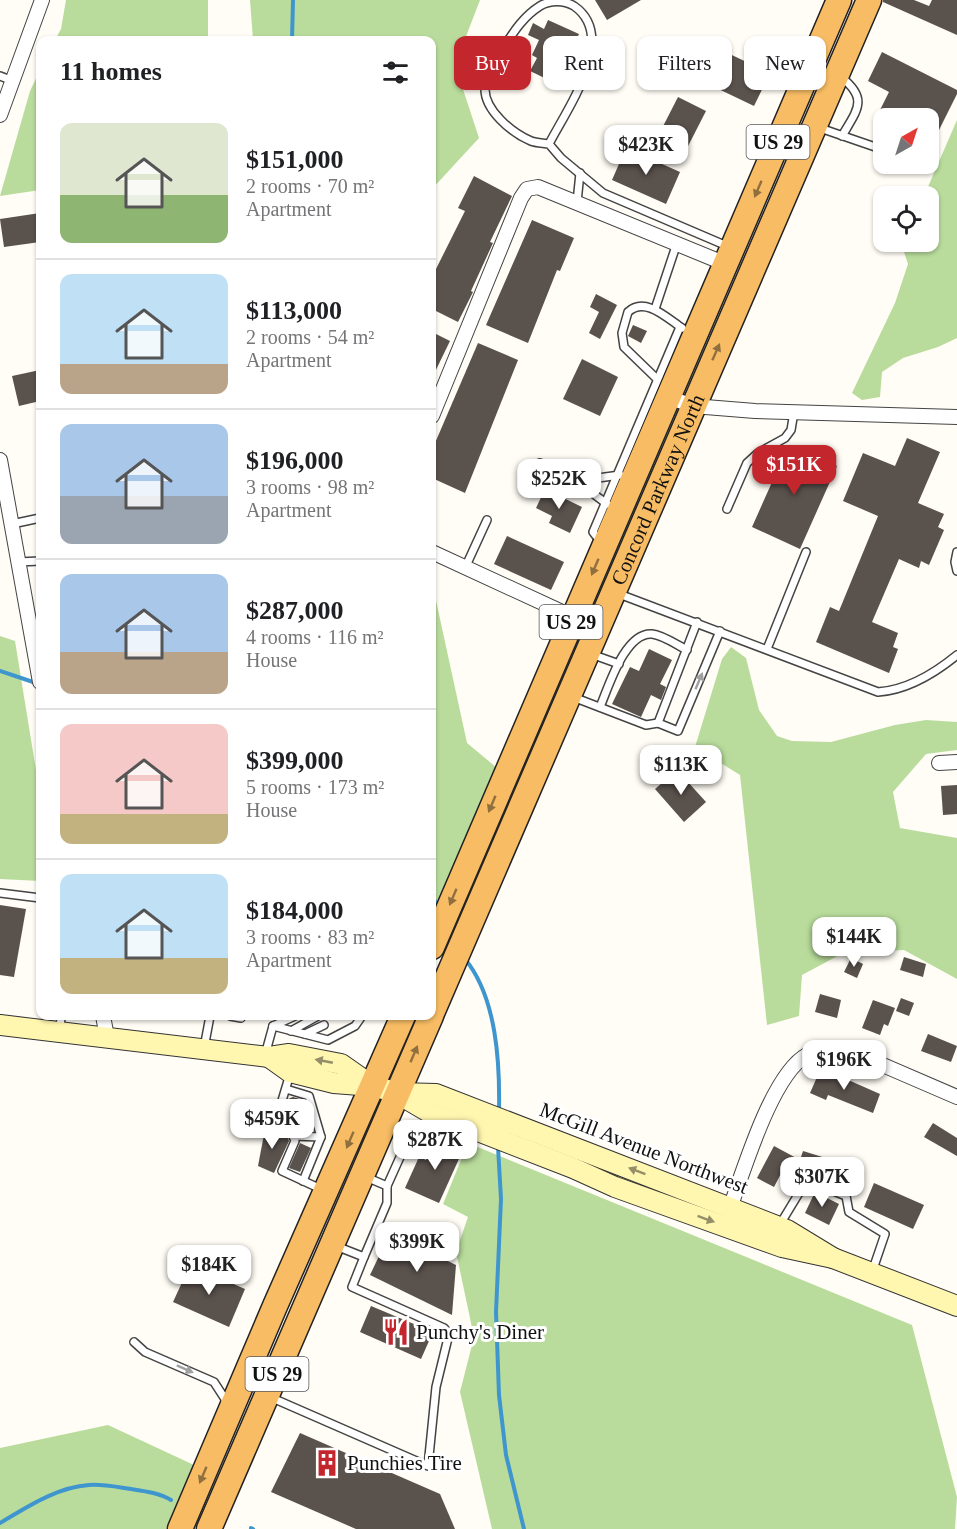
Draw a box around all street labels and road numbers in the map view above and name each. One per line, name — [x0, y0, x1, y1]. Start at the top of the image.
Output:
road number: US 29 — [746, 125, 810, 159]
street label: Concord Parkway North — [606, 390, 710, 589]
road number: US 29 — [540, 605, 602, 639]
street label: McGill Avenue Northwest — [536, 1097, 752, 1199]
road number: US 29 — [246, 1357, 308, 1391]

